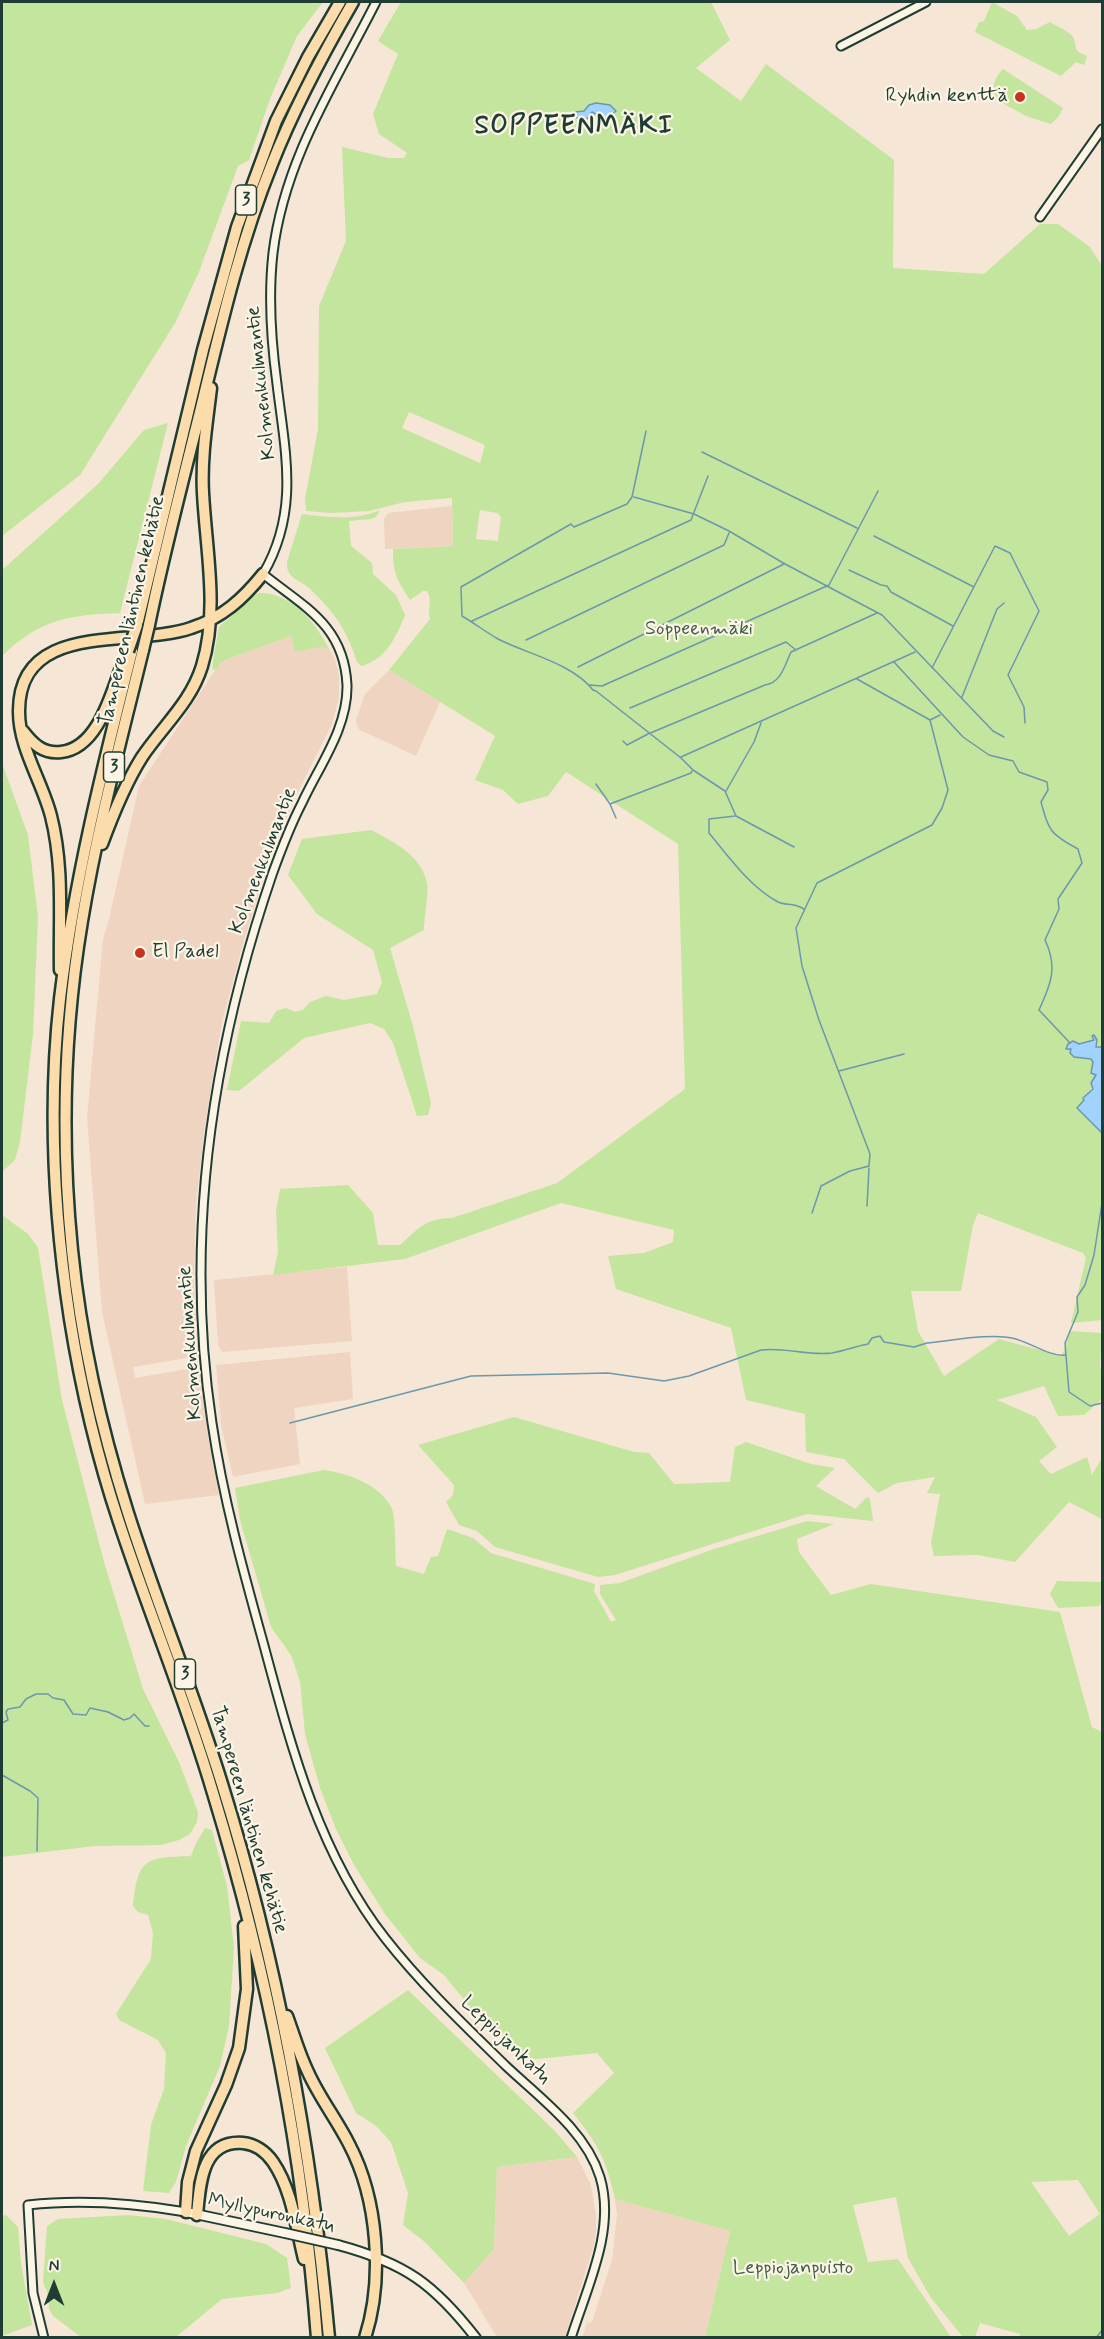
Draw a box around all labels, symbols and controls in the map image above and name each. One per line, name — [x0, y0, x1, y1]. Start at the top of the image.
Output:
place label: Ryhdin kenttä — [886, 85, 1008, 109]
marker: Ryhdin kenttä — [1013, 90, 1027, 104]
district label: SOPPEENMÄKI — [472, 112, 676, 144]
road number: 3 — [236, 185, 256, 215]
street label: Kolmenkulmantie — [242, 305, 282, 461]
street label: Tampereen läntinen kehätie — [95, 494, 171, 728]
park label: Soppeenmäki — [645, 618, 753, 642]
road number: 3 — [104, 752, 124, 782]
street label: Kolmenkulmantie — [225, 785, 303, 937]
place label: El Padel — [152, 941, 219, 965]
marker: El Padel — [133, 946, 147, 960]
street label: Kolmenkulmantie — [174, 1265, 208, 1421]
road number: 3 — [174, 1659, 195, 1689]
street label: Tampereen läntinen kehätie — [204, 1704, 292, 1936]
street label: Leppiojankatu — [455, 1992, 555, 2090]
street label: Myllypuronkatu — [205, 2189, 337, 2239]
north arrow — [24, 2255, 84, 2315]
text: N — [49, 2256, 59, 2277]
park label: Leppiojanpuisto — [733, 2257, 853, 2281]

